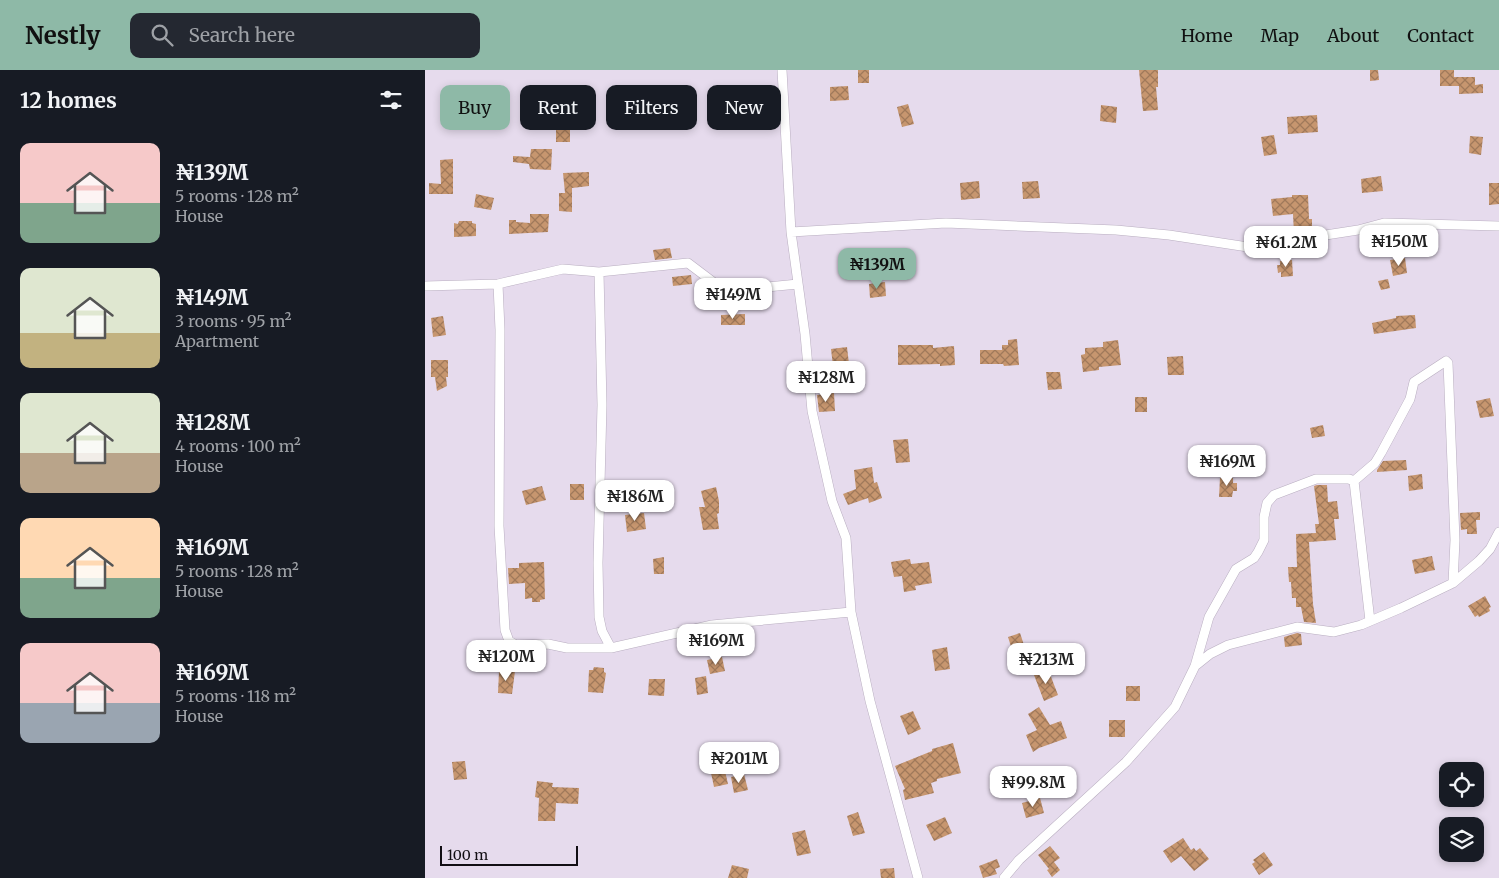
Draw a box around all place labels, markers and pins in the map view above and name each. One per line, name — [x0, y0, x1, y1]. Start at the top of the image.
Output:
pin: ₦150M — [1364, 224, 1434, 267]
pin: ₦61.2M — [1245, 226, 1327, 268]
pin: ₦139M — [842, 248, 912, 290]
pin: ₦149M — [698, 278, 768, 320]
pin: ₦128M — [791, 360, 861, 403]
pin: ₦169M — [1192, 444, 1262, 487]
pin: ₦186M — [600, 480, 670, 522]
pin: ₦169M — [681, 624, 751, 666]
pin: ₦120M — [471, 640, 541, 682]
pin: ₦213M — [1011, 642, 1081, 685]
pin: ₦201M — [704, 742, 774, 784]
pin: ₦99.8M — [992, 766, 1074, 808]

